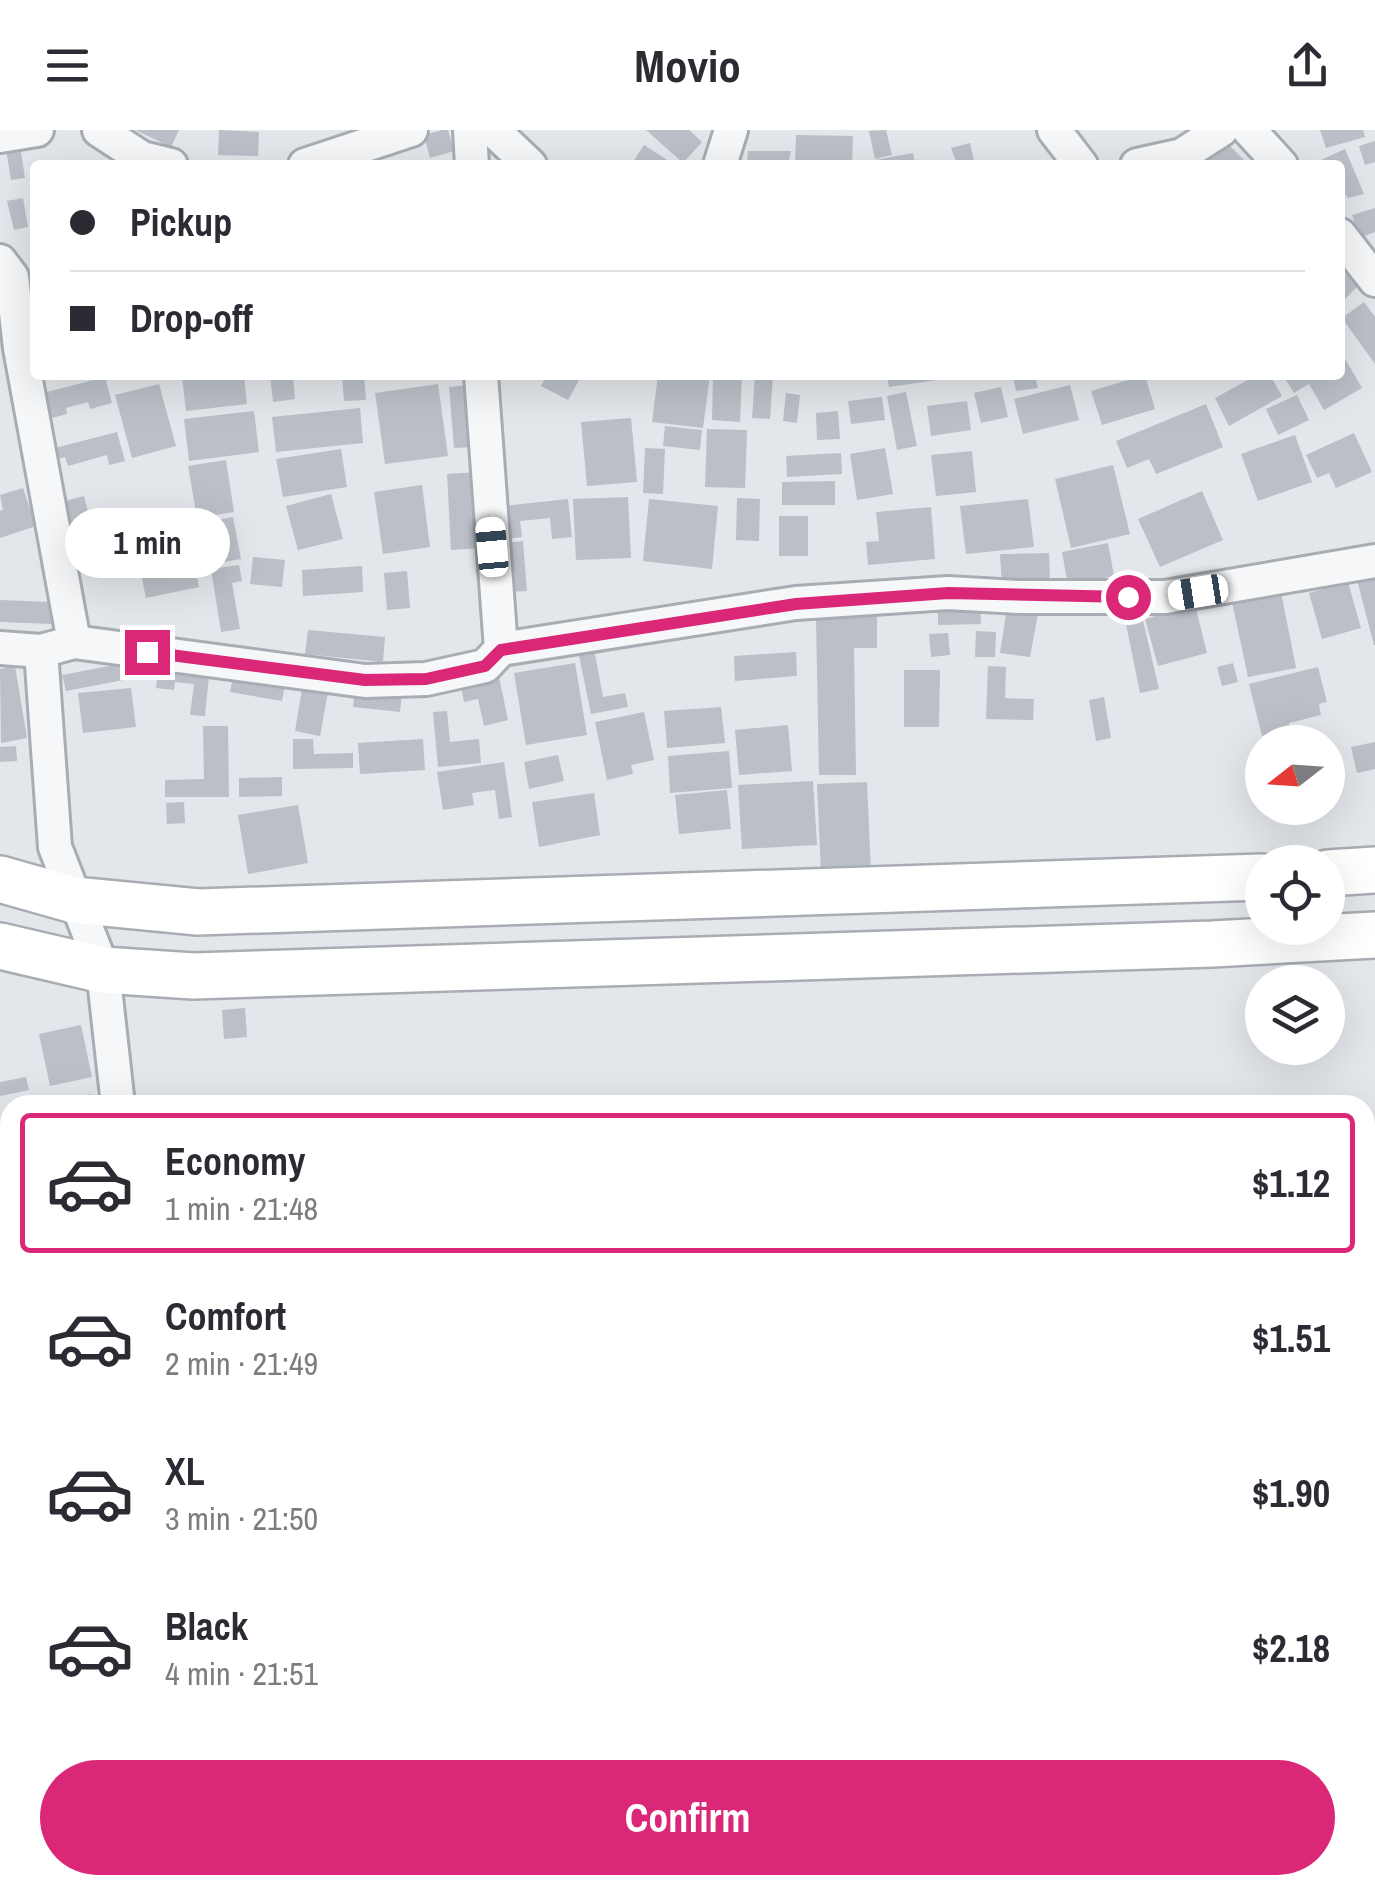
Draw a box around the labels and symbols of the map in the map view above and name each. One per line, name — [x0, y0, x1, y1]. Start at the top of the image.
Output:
callout: 1 min — [64, 507, 230, 577]
car — [474, 516, 510, 578]
car — [1166, 572, 1230, 612]
route start — [1106, 575, 1151, 620]
route end — [125, 630, 170, 675]
north arrow — [1245, 725, 1345, 825]

